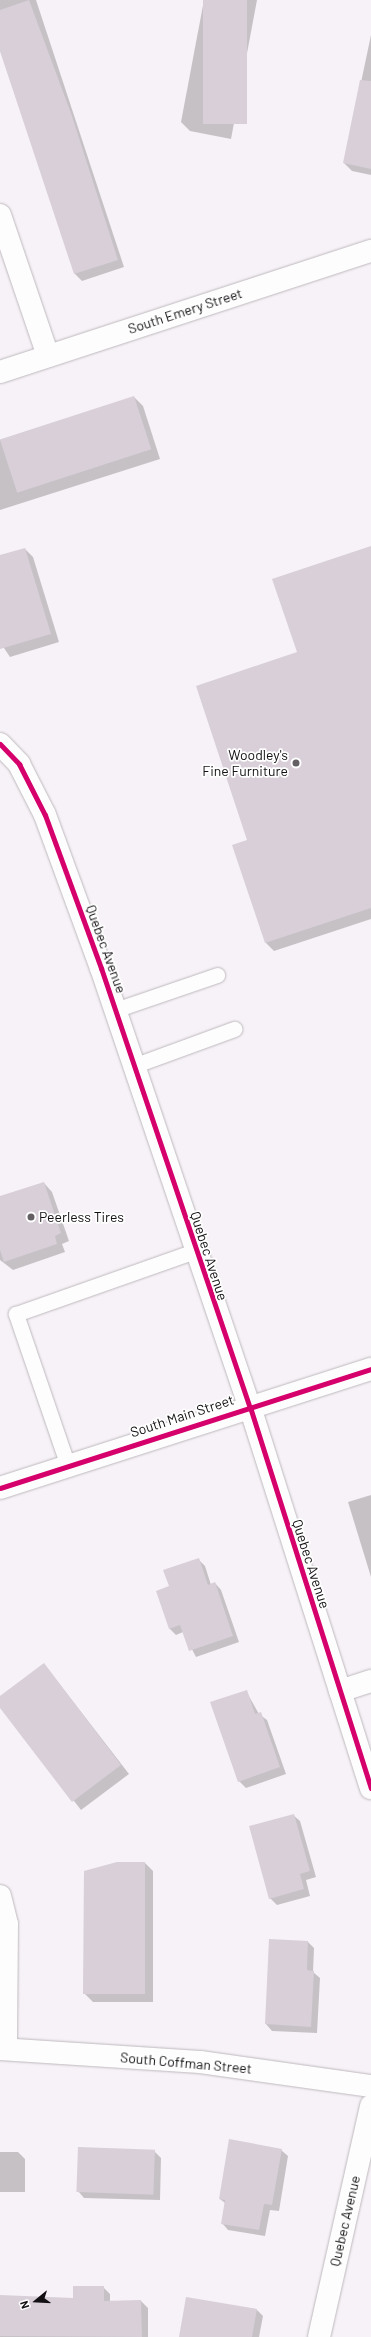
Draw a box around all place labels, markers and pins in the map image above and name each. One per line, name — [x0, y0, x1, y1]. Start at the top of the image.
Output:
place label: Woodley's Fine Furniture — [202, 747, 288, 780]
marker: Woodley's Fine Furniture — [291, 758, 301, 768]
place label: Peerless Tires — [39, 1209, 124, 1225]
marker: Peerless Tires — [26, 1212, 36, 1222]

